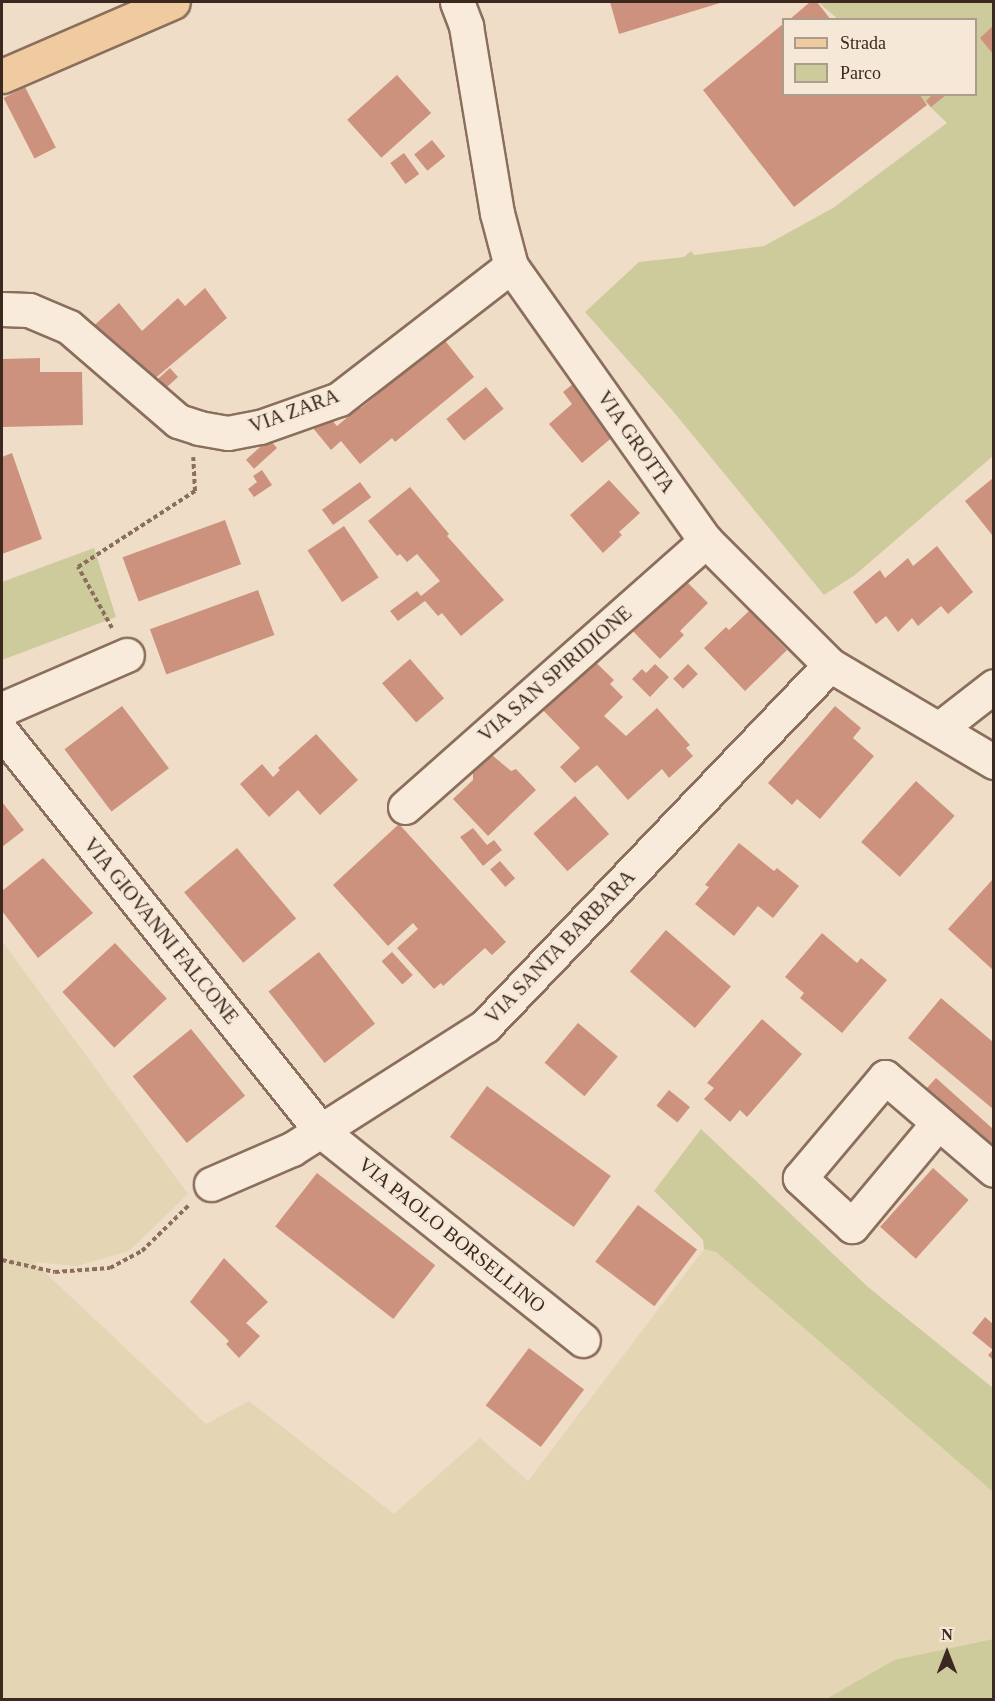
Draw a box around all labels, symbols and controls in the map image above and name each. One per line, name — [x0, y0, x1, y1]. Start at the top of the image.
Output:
legend — [782, 18, 977, 96]
text: Strada — [840, 33, 886, 53]
text: Parco — [840, 63, 881, 83]
street label: VIA ZARA — [245, 383, 343, 439]
street label: VIA GROTTA — [592, 386, 680, 498]
street label: VIA SAN SPIRIDIONE — [473, 600, 637, 748]
street label: VIA GIOVANNI FALCONE — [78, 833, 244, 1029]
street label: VIA SANTA BARBARA — [479, 864, 641, 1030]
street label: VIA PAOLO BORSELLINO — [353, 1152, 551, 1318]
north arrow — [917, 1623, 977, 1683]
text: N — [941, 1626, 953, 1643]

